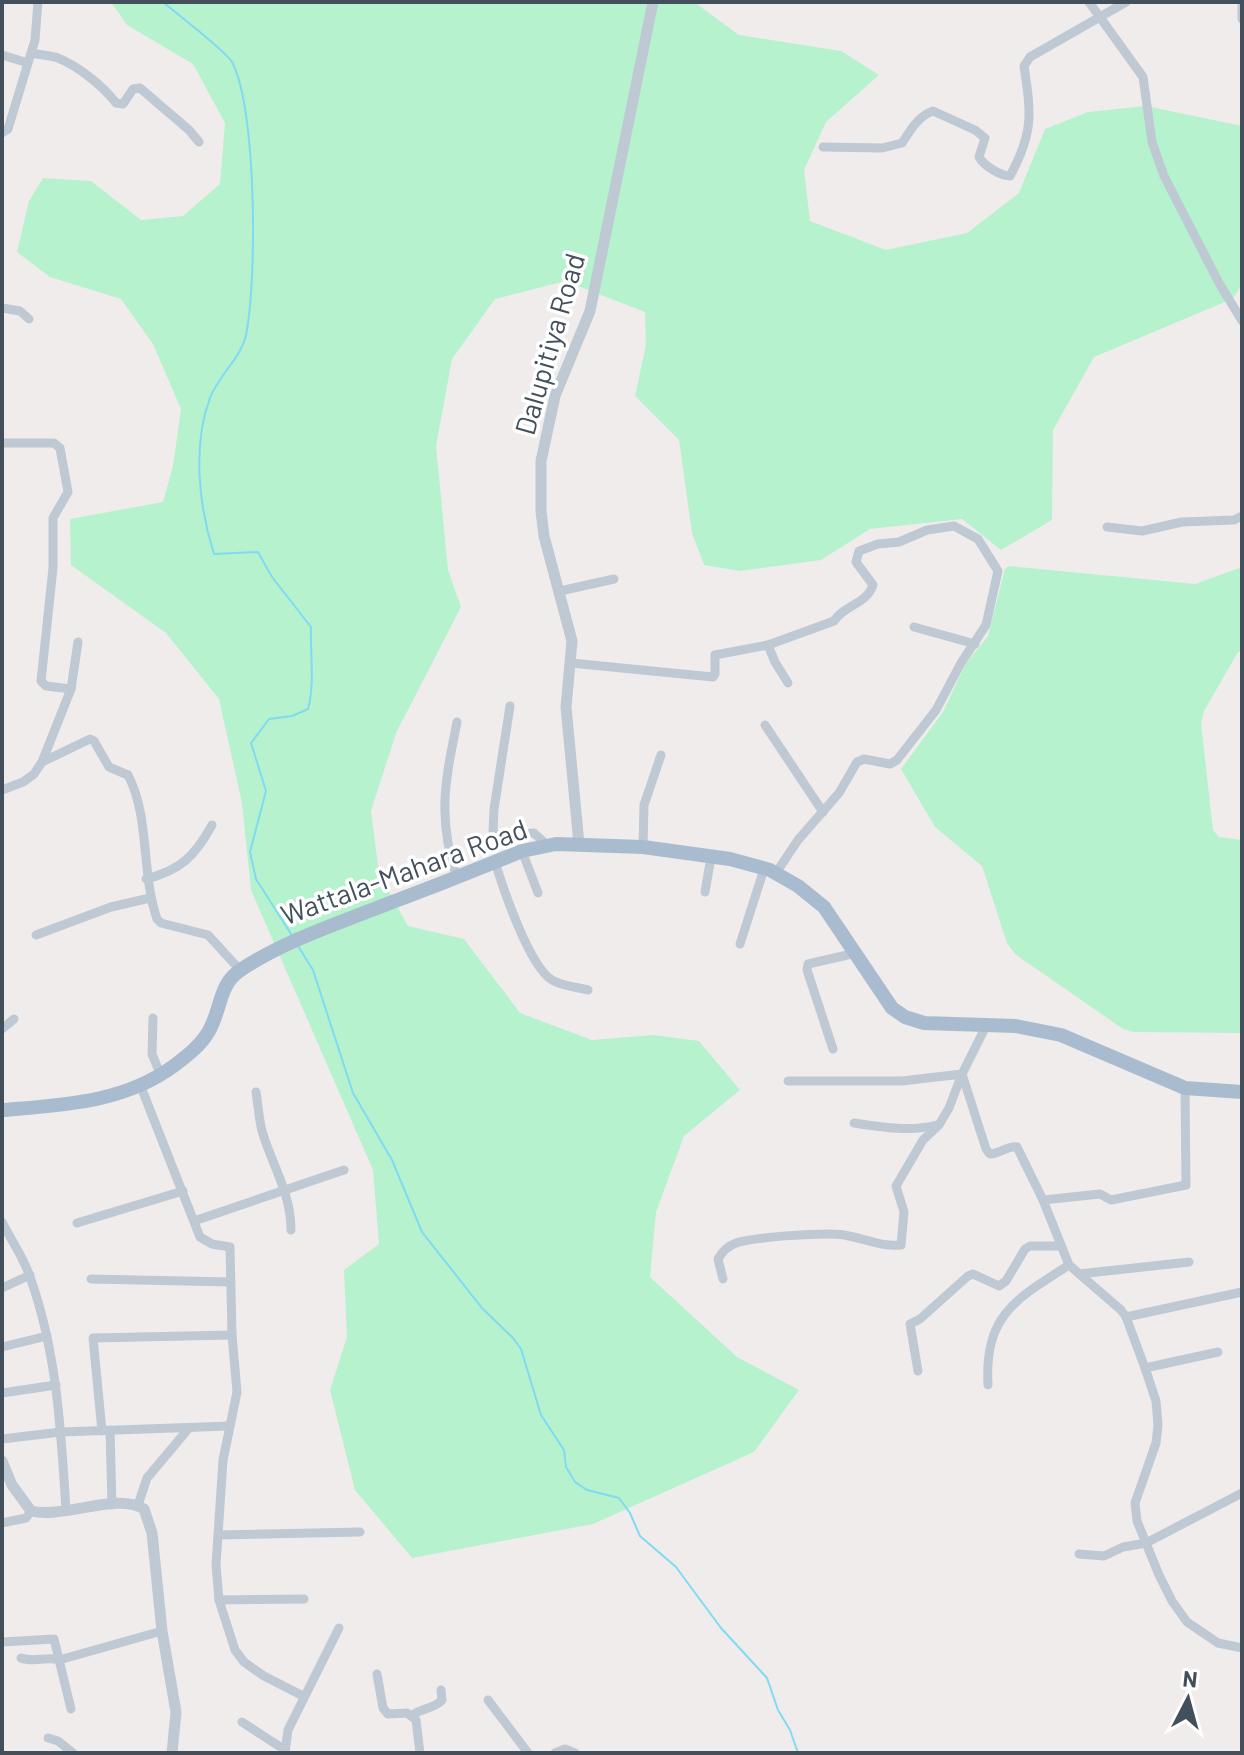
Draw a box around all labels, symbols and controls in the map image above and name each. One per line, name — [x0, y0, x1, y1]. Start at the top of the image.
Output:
street label: Dalupitiya Road — [507, 249, 591, 438]
street label: Wattala-Mahara Road — [276, 811, 531, 931]
north arrow — [1148, 1659, 1228, 1739]
text: N — [1182, 1664, 1199, 1692]

